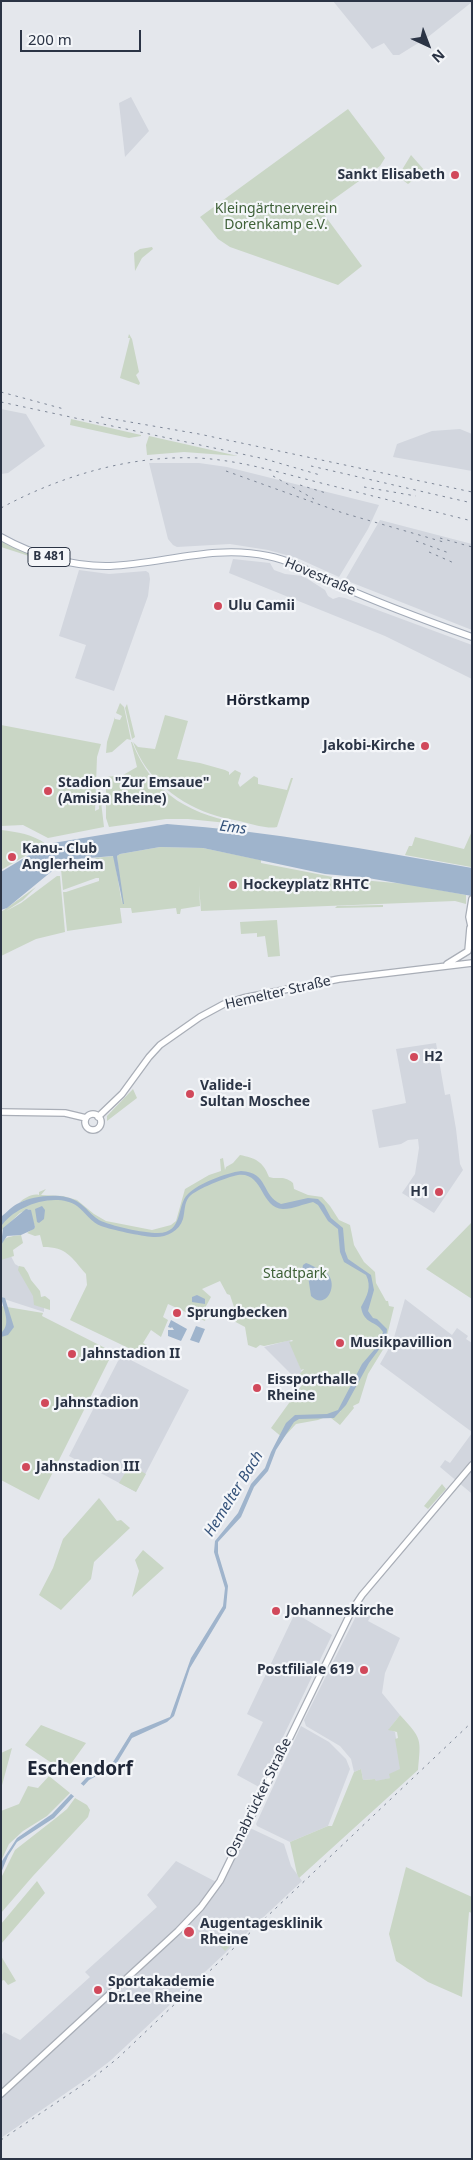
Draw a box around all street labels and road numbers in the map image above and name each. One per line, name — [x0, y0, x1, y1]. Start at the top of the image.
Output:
road number: B 481 — [28, 548, 70, 566]
street label: Hovestraße — [282, 555, 358, 599]
street label: Hemelter Straße — [223, 973, 333, 1013]
street label: Osnabrücker Straße — [223, 1735, 295, 1861]

